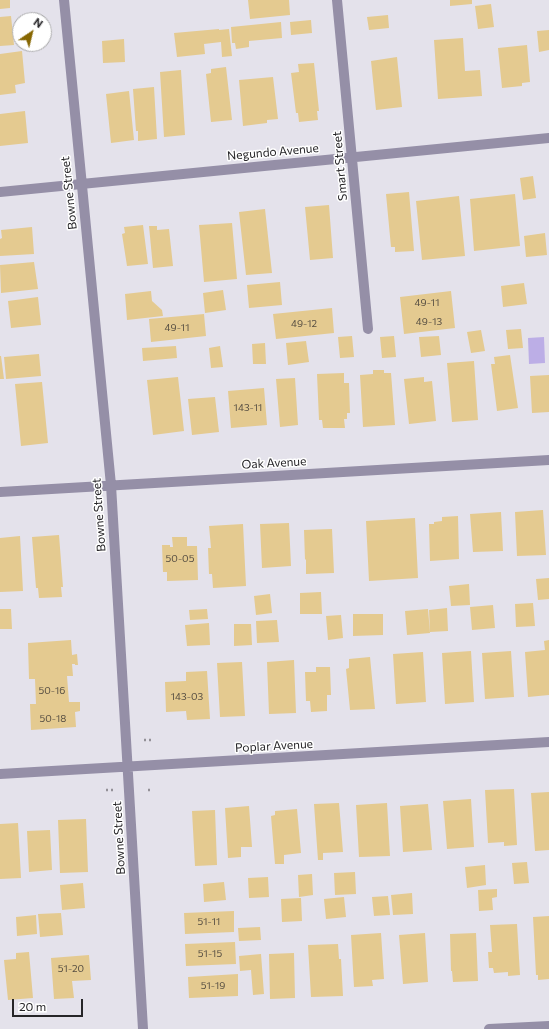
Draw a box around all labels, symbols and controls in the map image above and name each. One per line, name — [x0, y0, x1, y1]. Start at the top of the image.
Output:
north arrow — [12, 12, 52, 52]
text: N — [31, 15, 46, 30]
street label: Smart Street — [330, 131, 350, 201]
street label: Negundo Avenue — [227, 141, 319, 163]
street label: Bowne Street — [58, 156, 80, 230]
house number: 49-11 — [415, 297, 439, 309]
house number: 49-13 — [416, 316, 442, 328]
house number: 49-12 — [291, 318, 317, 330]
house number: 49-11 — [165, 322, 189, 334]
house number: 143-11 — [234, 402, 262, 414]
street label: Oak Avenue — [241, 454, 307, 472]
street label: Bowne Street — [89, 478, 109, 552]
house number: 50-05 — [166, 553, 194, 565]
house number: 50-16 — [39, 685, 65, 697]
house number: 143-03 — [171, 691, 203, 703]
house number: 50-18 — [40, 713, 66, 725]
street label: Poplar Avenue — [235, 737, 313, 755]
street label: Bowne Street — [110, 801, 128, 875]
house number: 51-11 — [198, 916, 220, 928]
house number: 51-15 — [198, 948, 222, 960]
house number: 51-20 — [58, 963, 84, 975]
house number: 51-19 — [201, 980, 225, 992]
scale bar — [14, 991, 85, 1017]
text: 20 m — [19, 999, 46, 1013]

